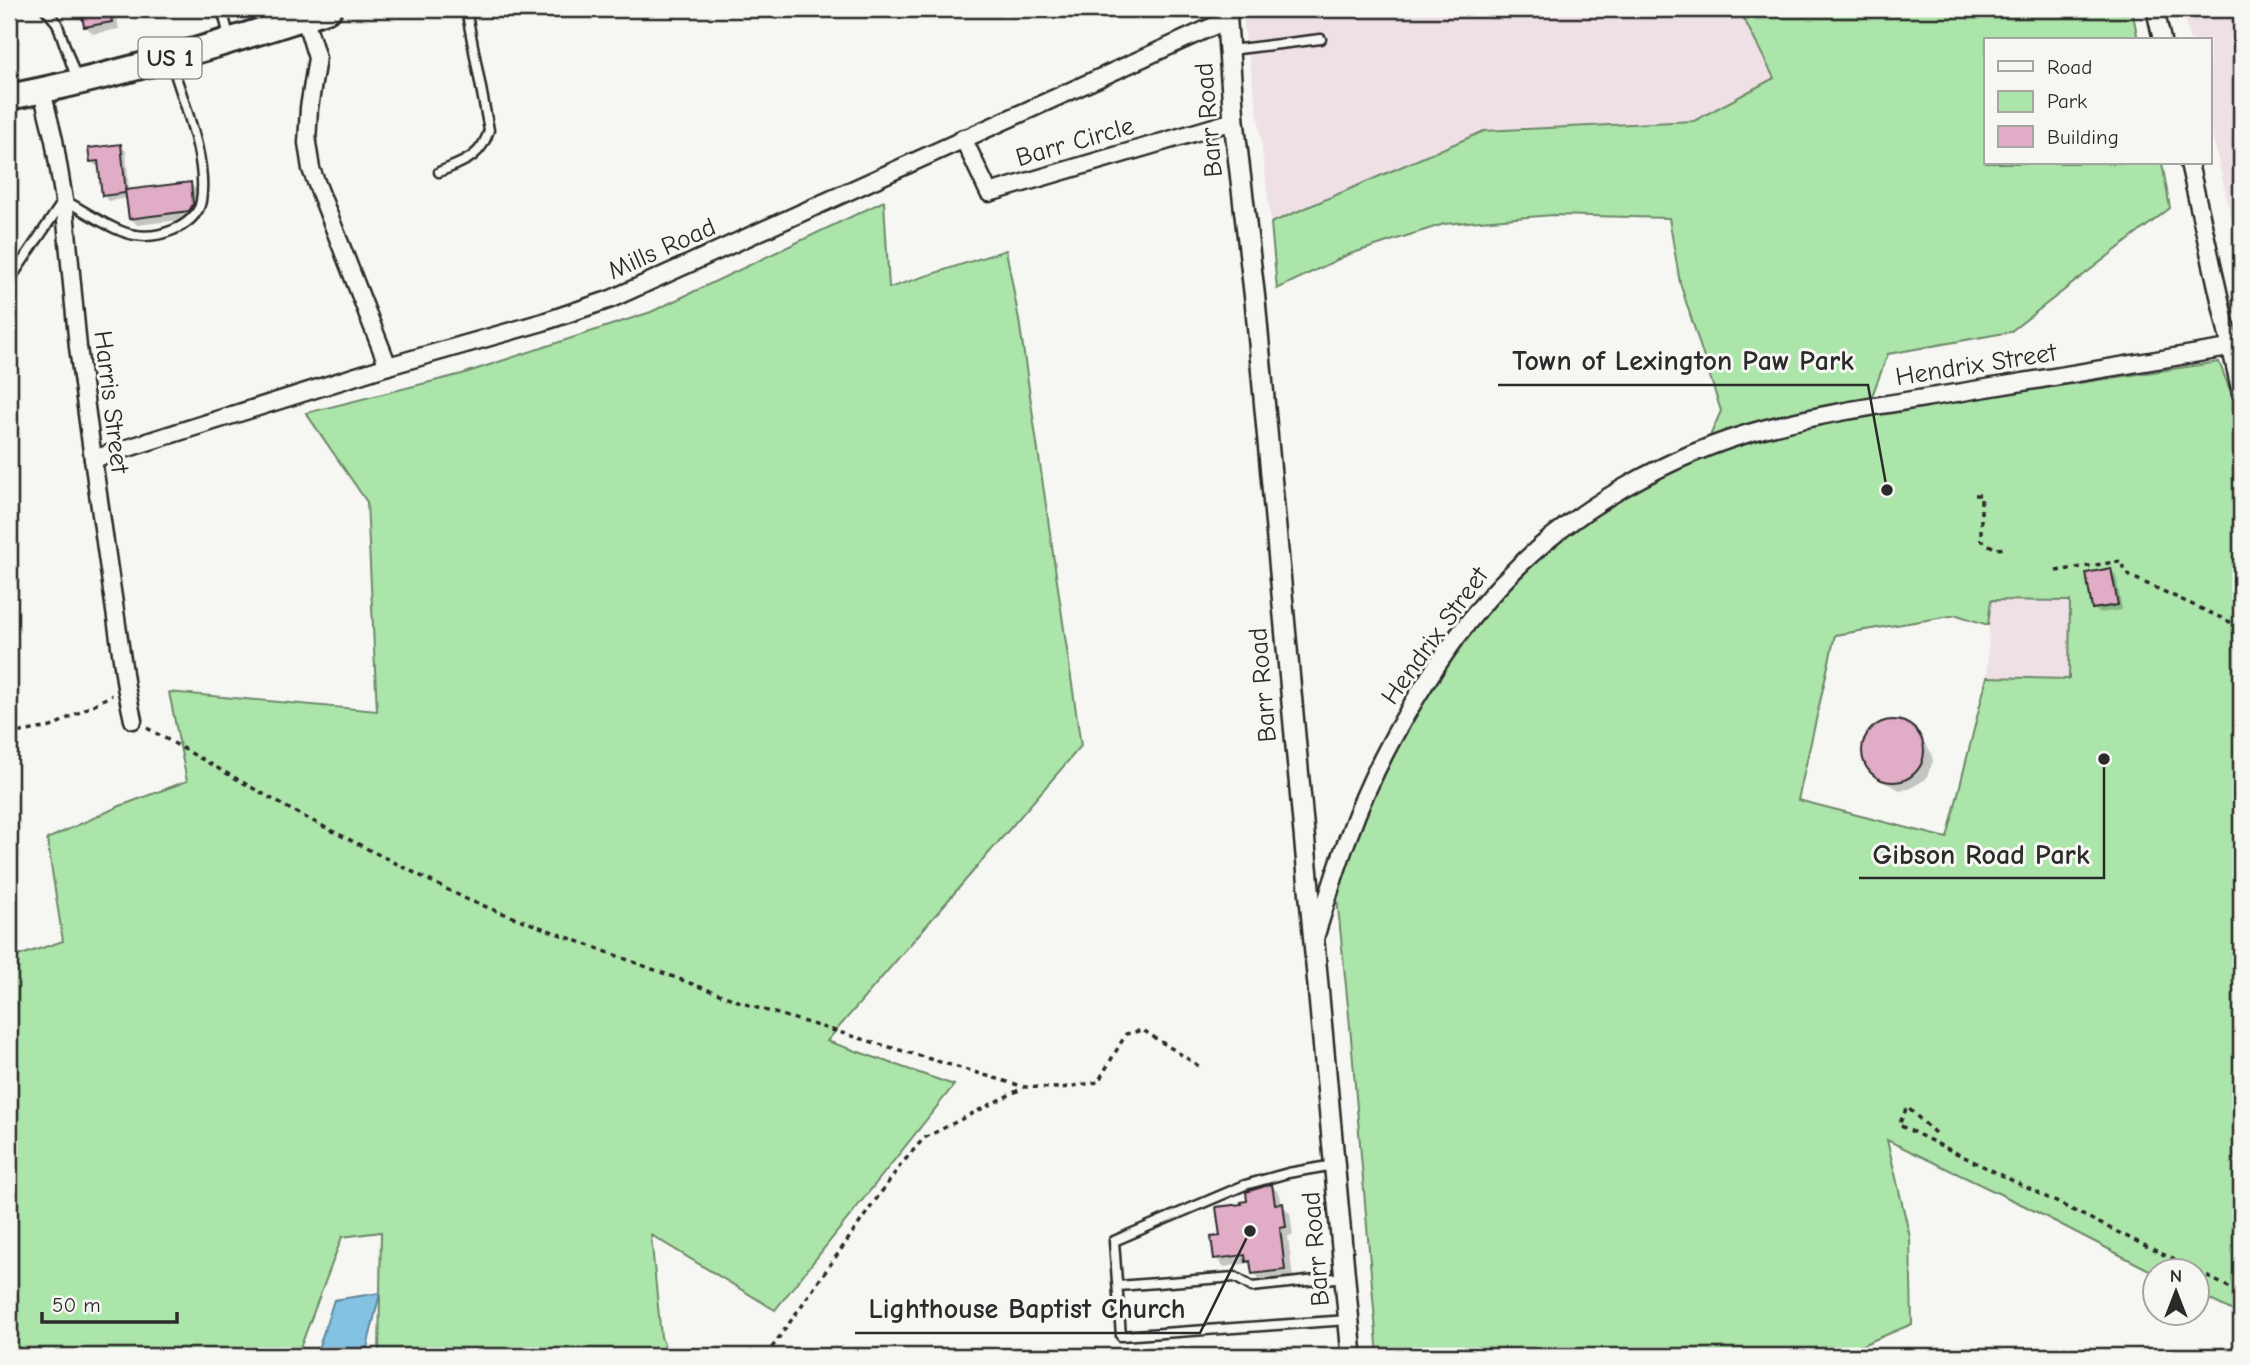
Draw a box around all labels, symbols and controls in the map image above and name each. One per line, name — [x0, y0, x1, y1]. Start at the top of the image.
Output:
road number: US 1 — [138, 38, 202, 78]
legend — [1984, 38, 2212, 164]
text: Road — [2047, 55, 2092, 79]
street label: Barr Road — [1189, 61, 1229, 179]
text: Park — [2047, 89, 2087, 113]
street label: Barr Circle — [1012, 111, 1138, 173]
text: Building — [2047, 125, 2119, 149]
street label: Mills Road — [603, 212, 721, 286]
street label: Harris Street — [87, 329, 135, 477]
callout: Town of Lexington Paw Park — [1498, 336, 1868, 385]
street label: Hendrix Street — [1894, 337, 2060, 393]
text: Town of Lexington Paw Park — [1512, 345, 1854, 377]
street label: Hendrix Street — [1375, 560, 1496, 710]
street label: Barr Road — [1243, 626, 1283, 744]
callout: Gibson Road Park — [1859, 829, 2104, 878]
text: Gibson Road Park — [1872, 839, 2090, 871]
street label: Barr Road — [1296, 1190, 1336, 1308]
north arrow — [2142, 1256, 2212, 1326]
text: N — [2170, 1265, 2182, 1287]
scale bar — [42, 1281, 177, 1325]
callout: Lighthouse Baptist Church — [855, 1284, 1200, 1333]
text: 50 m — [52, 1293, 101, 1317]
text: Lighthouse Baptist Church — [868, 1293, 1186, 1325]

